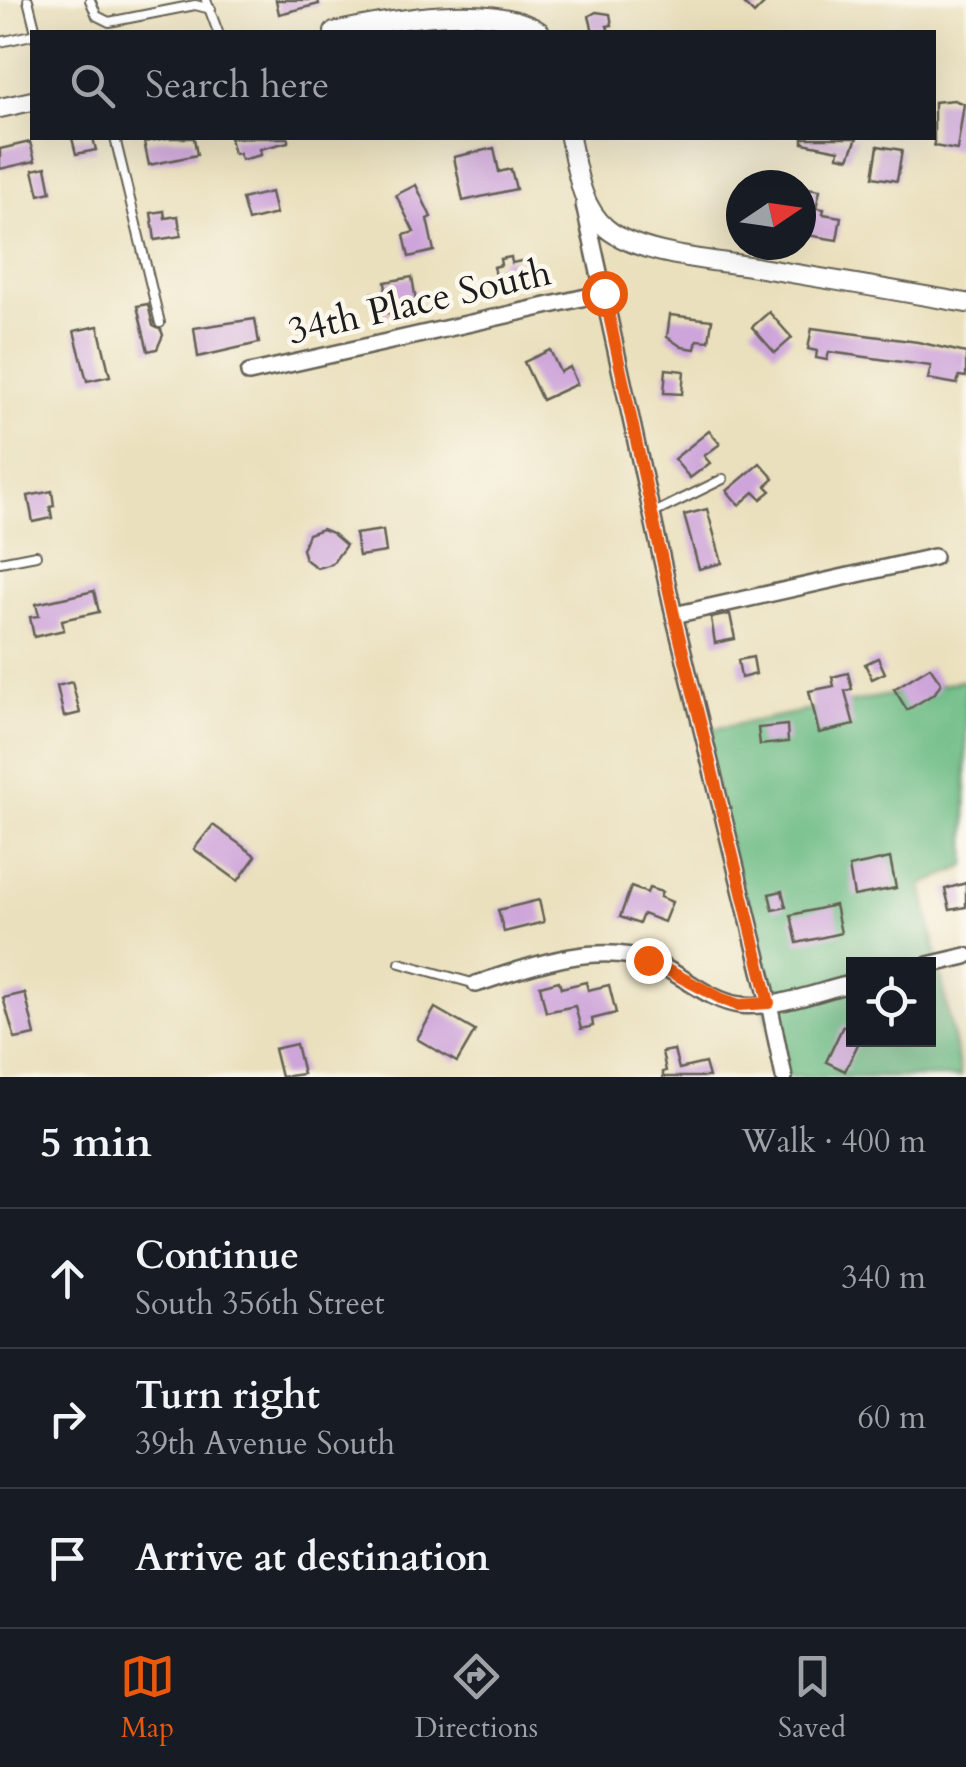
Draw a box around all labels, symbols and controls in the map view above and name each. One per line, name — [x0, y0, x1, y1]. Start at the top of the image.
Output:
search box — [30, 30, 936, 140]
icon: search — [65, 58, 120, 113]
text: Search here — [145, 59, 329, 111]
north arrow — [726, 170, 816, 260]
street label: 34th Place South — [282, 246, 556, 358]
route start — [582, 271, 628, 317]
route end — [626, 938, 672, 984]
map controls — [846, 957, 936, 1047]
button: locate — [846, 957, 936, 1047]
text: 5 min — [40, 1114, 152, 1171]
text: Walk · 400 m — [741, 1120, 926, 1164]
text: Continue — [135, 1230, 299, 1282]
icon: ahead — [40, 1251, 95, 1306]
text: 340 m — [841, 1256, 926, 1300]
text: South 356th Street — [135, 1282, 385, 1326]
text: Turn right — [135, 1370, 320, 1422]
icon: right — [40, 1391, 95, 1446]
text: 60 m — [858, 1396, 926, 1440]
text: 39th Avenue South — [135, 1422, 395, 1466]
icon: arrive — [40, 1531, 95, 1586]
text: Arrive at destination — [135, 1532, 490, 1584]
tab: Map — [120, 1649, 175, 1747]
tab: Directions — [415, 1649, 538, 1747]
tab: Saved — [778, 1649, 846, 1747]

